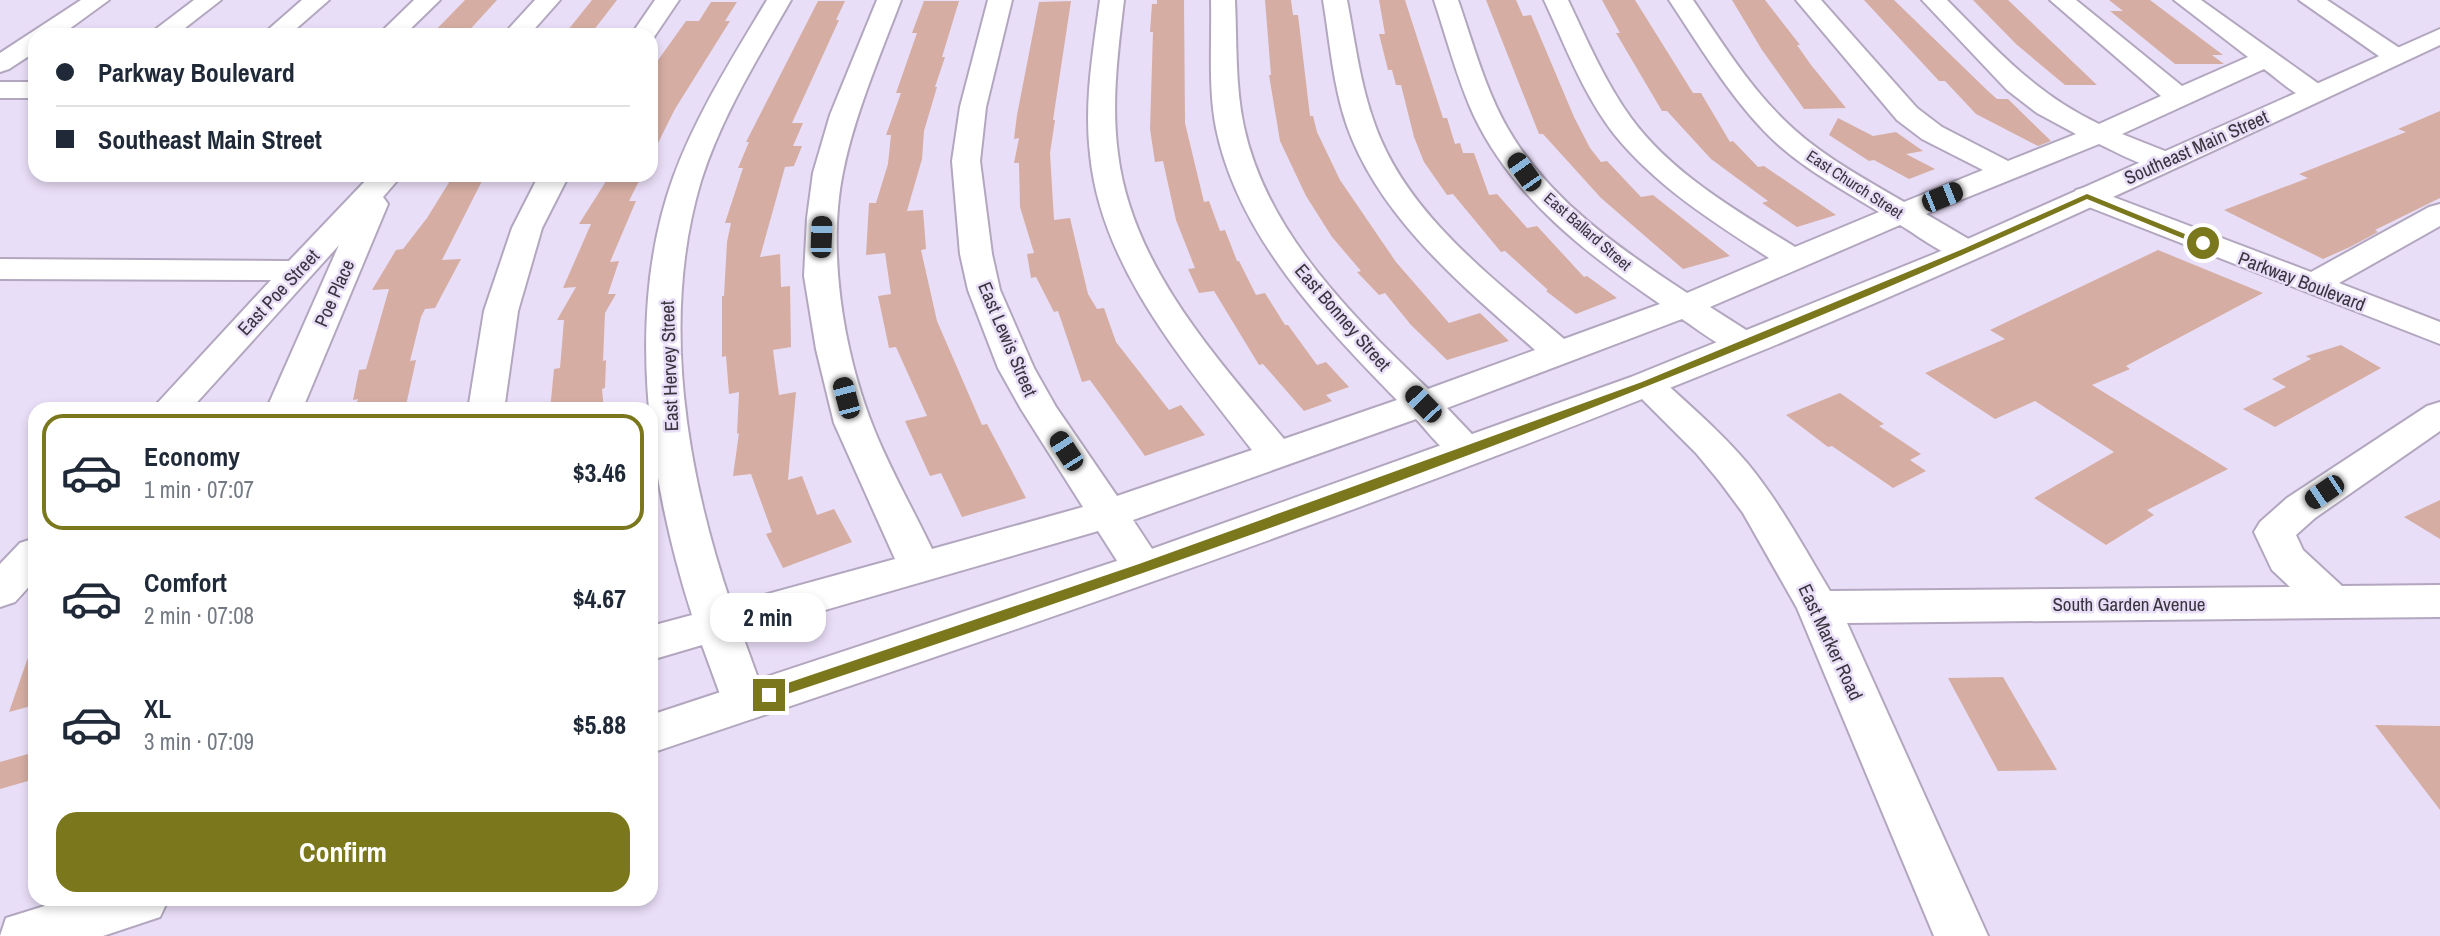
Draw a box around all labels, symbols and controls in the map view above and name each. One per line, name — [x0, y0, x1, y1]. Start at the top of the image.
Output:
text: Parkway Boulevard — [98, 55, 295, 90]
street label: Southeast Main Street — [2120, 103, 2273, 190]
text: Southeast Main Street — [98, 122, 322, 157]
street label: East Church Street — [1803, 145, 1908, 224]
car — [1504, 149, 1545, 195]
car — [1919, 179, 1966, 215]
street label: East Ballard Street — [1539, 187, 1637, 275]
car — [810, 216, 833, 258]
route start — [2187, 227, 2219, 259]
street label: East Poe Street — [231, 243, 325, 341]
street label: Parkway Boulevard — [2235, 245, 2369, 317]
street label: Poe Place — [308, 255, 360, 331]
street label: East Bonney Street — [1289, 258, 1397, 377]
street label: East Lewis Street — [972, 278, 1044, 401]
street label: East Hervey Street — [654, 300, 684, 432]
car — [831, 375, 862, 421]
car — [1401, 382, 1446, 426]
car — [1046, 428, 1087, 474]
text: Economy — [144, 439, 240, 474]
icon: car — [60, 441, 123, 504]
text: $3.46 — [573, 455, 626, 490]
car — [2301, 472, 2348, 512]
text: 1 min · 07:07 — [144, 474, 254, 505]
text: Comfort — [144, 565, 227, 600]
icon: car — [60, 567, 123, 630]
street label: East Marker Road — [1793, 580, 1869, 704]
text: $4.67 — [573, 581, 626, 616]
street label: South Garden Avenue — [2052, 591, 2206, 617]
callout: 2 min — [711, 594, 827, 642]
text: 2 min · 07:08 — [144, 600, 254, 631]
text: 2 min — [743, 602, 793, 633]
route end — [753, 679, 785, 711]
text: XL — [144, 691, 171, 726]
icon: car — [60, 693, 123, 756]
text: $5.88 — [573, 707, 626, 742]
text: 3 min · 07:09 — [144, 726, 254, 757]
button: Confirm — [56, 812, 630, 892]

